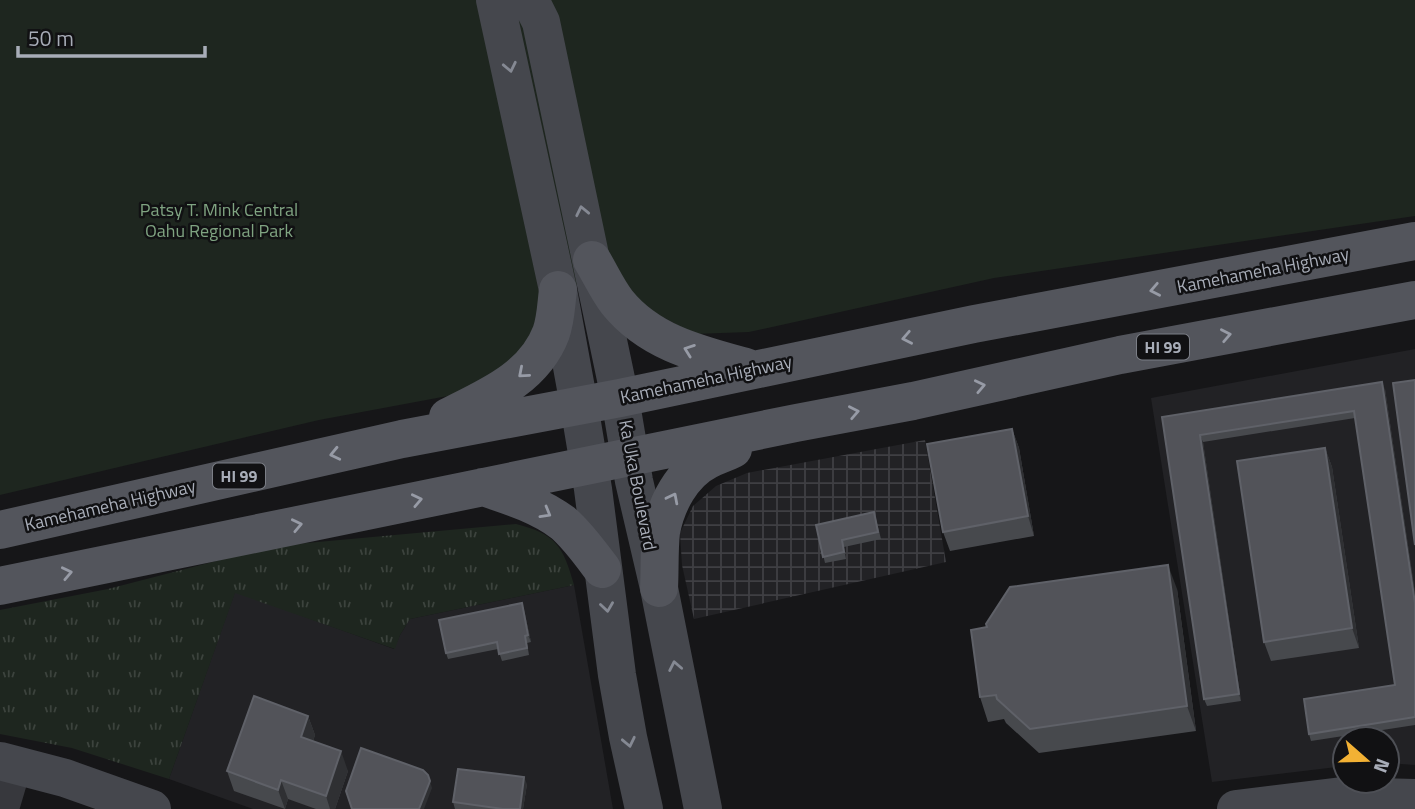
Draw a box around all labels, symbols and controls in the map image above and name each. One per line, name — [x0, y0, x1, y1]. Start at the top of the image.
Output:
scale bar — [18, 14, 205, 58]
text: 50 m — [28, 22, 74, 54]
one-way arrow — [502, 61, 517, 73]
park label: Patsy T. Mink Central Oahu Regional Park — [140, 196, 298, 244]
one-way arrow — [575, 205, 590, 217]
street label: Kamehameha Highway — [1175, 240, 1352, 300]
one-way arrow — [1149, 282, 1161, 297]
one-way arrow — [901, 329, 913, 344]
one-way arrow — [1220, 329, 1232, 344]
road number: HI 99 — [1137, 334, 1189, 360]
one-way arrow — [684, 345, 696, 359]
street label: Kamehameha Highway — [618, 348, 795, 410]
one-way arrow — [518, 364, 531, 377]
one-way arrow — [974, 380, 986, 395]
one-way arrow — [848, 405, 860, 420]
street label: Ka Uka Boulevard — [612, 417, 664, 553]
one-way arrow — [329, 446, 341, 460]
road number: HI 99 — [213, 463, 265, 489]
street label: Kamehameha Highway — [22, 472, 199, 538]
one-way arrow — [665, 493, 679, 505]
one-way arrow — [411, 494, 423, 509]
one-way arrow — [538, 505, 551, 518]
one-way arrow — [291, 519, 303, 534]
one-way arrow — [61, 566, 73, 581]
one-way arrow — [600, 601, 615, 612]
one-way arrow — [668, 660, 683, 672]
north arrow — [1331, 725, 1401, 795]
one-way arrow — [620, 736, 635, 748]
text: N — [1367, 755, 1398, 777]

